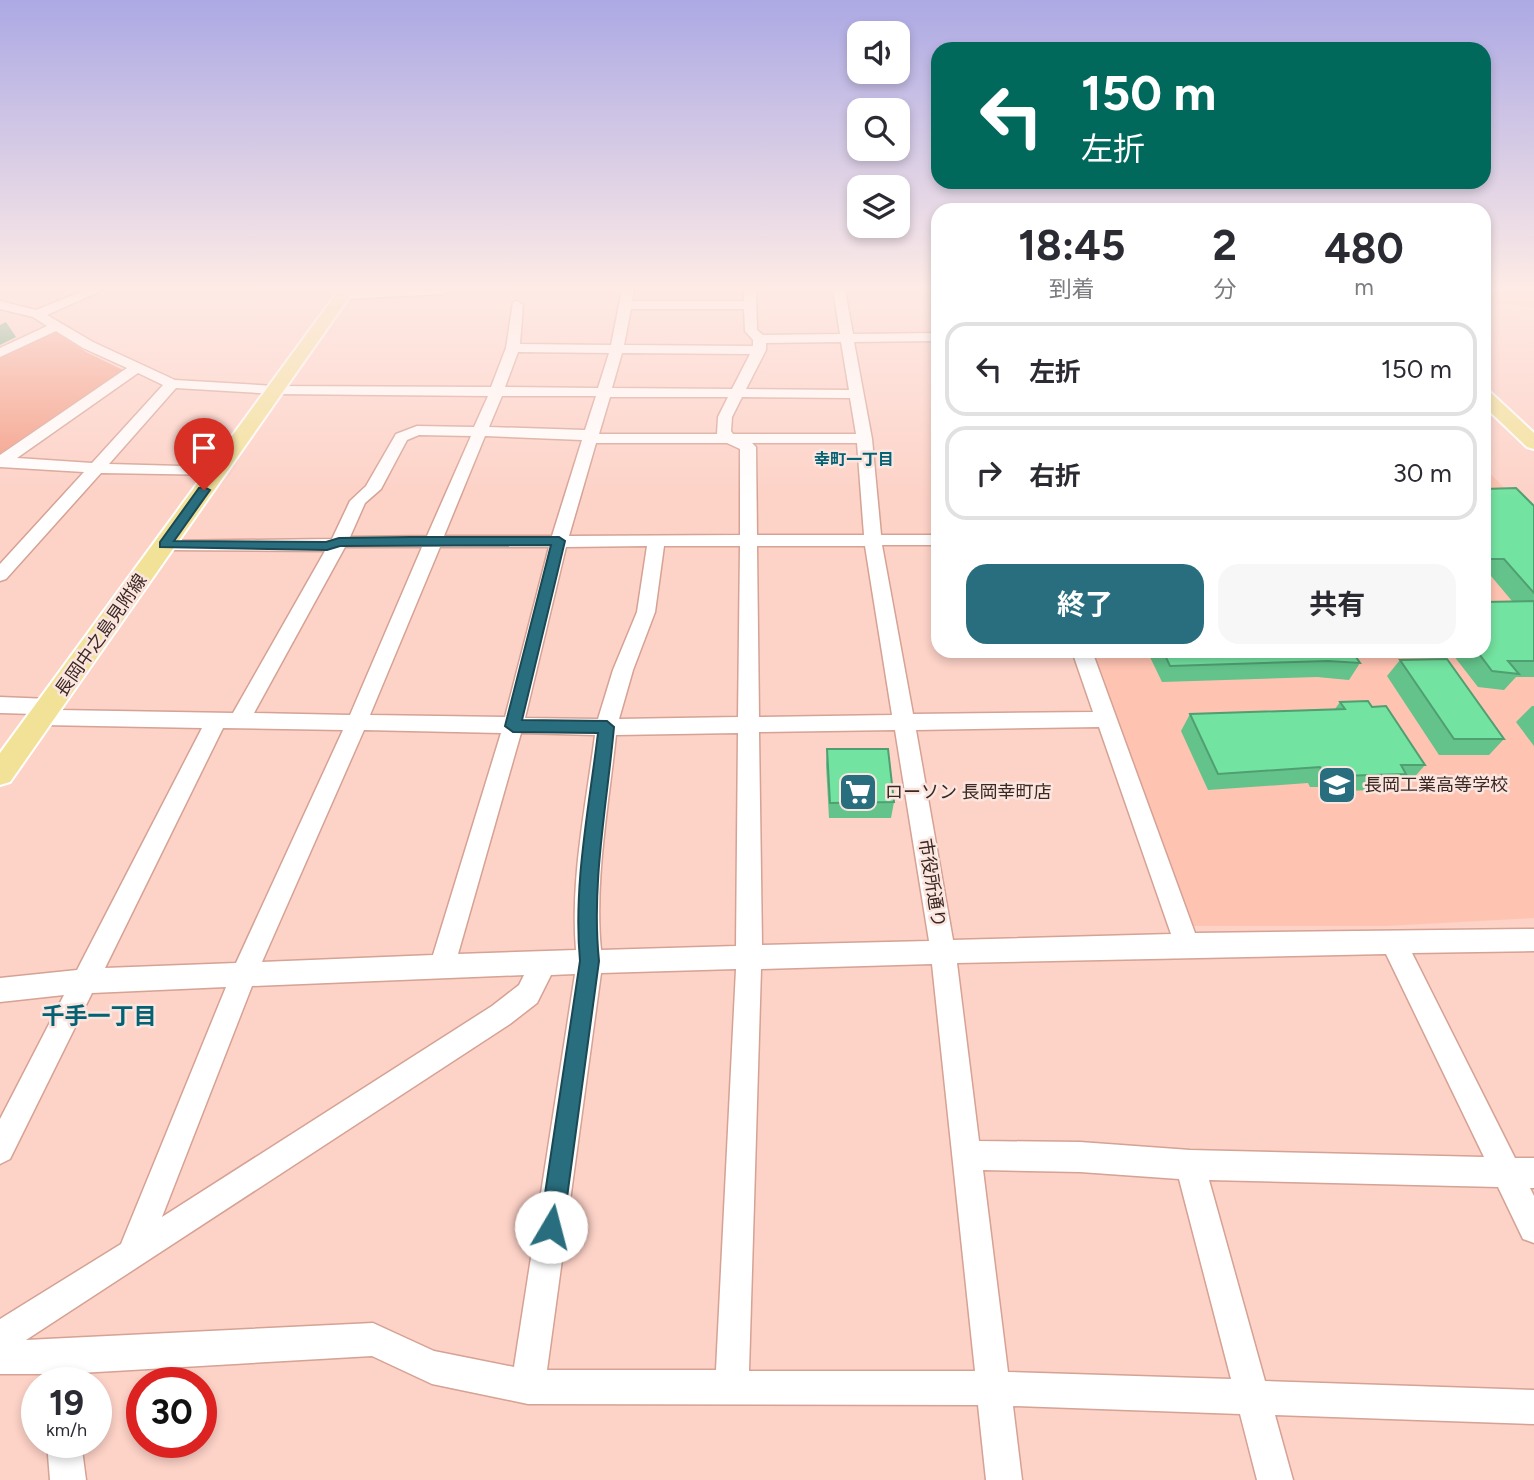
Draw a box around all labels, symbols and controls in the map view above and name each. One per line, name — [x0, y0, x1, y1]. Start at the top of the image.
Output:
map controls — [847, 21, 910, 238]
button: sound — [847, 21, 910, 84]
text: 150 m — [1081, 63, 1216, 122]
icon: left — [966, 70, 1057, 161]
button: search — [847, 98, 910, 161]
text: 左折 — [1081, 130, 1145, 168]
button: layers — [847, 175, 910, 238]
text: 18:45 — [1018, 220, 1125, 271]
text: 2 — [1213, 220, 1237, 271]
text: 480 — [1324, 223, 1404, 274]
text: m — [1354, 273, 1374, 301]
text: 到着 — [1049, 275, 1095, 303]
text: 分 — [1213, 275, 1236, 303]
icon: left — [970, 350, 1008, 388]
text: 150 m — [1381, 353, 1452, 385]
text: 左折 — [1029, 356, 1081, 388]
pin — [174, 418, 234, 490]
icon: arrive — [185, 429, 223, 467]
district label: 幸町一丁目 — [814, 450, 894, 469]
icon: right — [970, 454, 1008, 492]
text: 30 m — [1393, 457, 1452, 489]
text: 右折 — [1029, 460, 1081, 492]
button: 終了 — [966, 564, 1204, 644]
button: 共有 — [1218, 564, 1456, 644]
street label: 長岡中之島見附線 — [51, 570, 151, 700]
school or university icon: 長岡工業高等学校 — [1316, 764, 1358, 806]
supermarket icon: ローソン 長岡幸町店 — [837, 771, 879, 813]
place label: 長岡工業高等学校 — [1364, 774, 1508, 796]
place label: ローソン 長岡幸町店 — [885, 781, 1051, 803]
street label: 市役所通り — [914, 837, 950, 929]
district label: 千手一丁目 — [42, 1002, 157, 1030]
position arrow — [514, 1190, 588, 1264]
speed limit sign: 30 — [126, 1367, 217, 1458]
text: 19 — [49, 1382, 84, 1424]
text: km/h — [46, 1419, 87, 1441]

